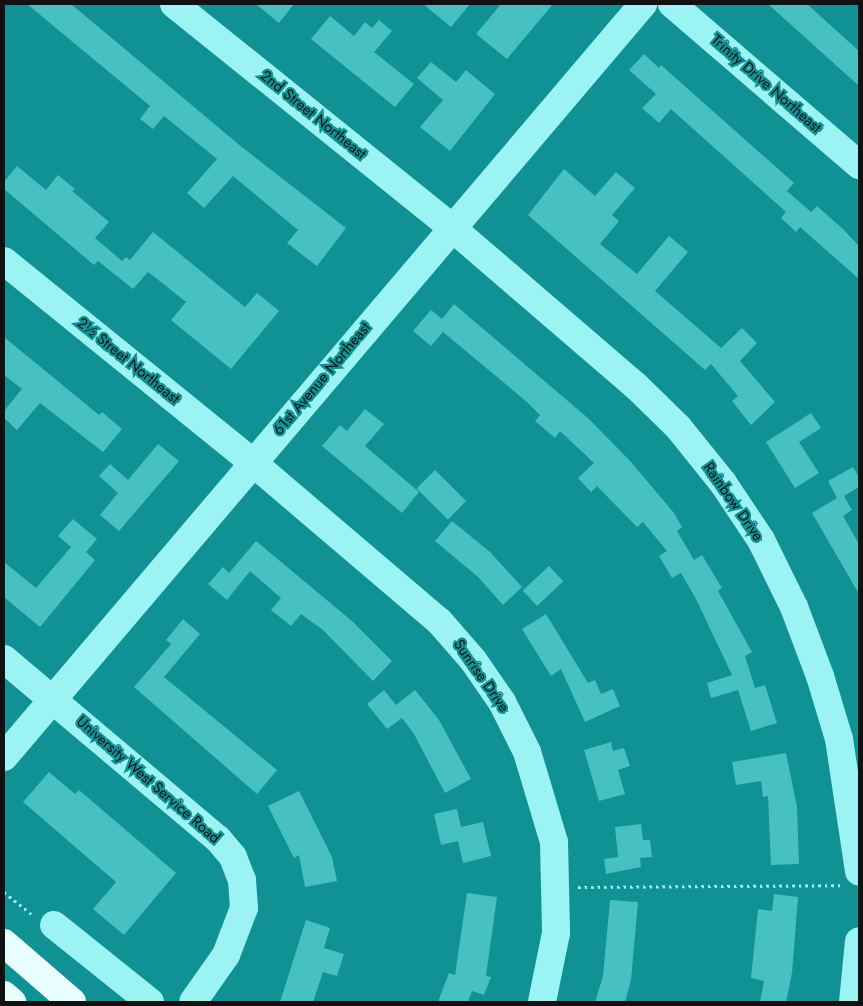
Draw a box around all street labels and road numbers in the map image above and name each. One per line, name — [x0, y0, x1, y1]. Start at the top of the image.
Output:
street label: Trinity Drive Northeast — [707, 31, 825, 137]
street label: 2nd Street Northeast — [257, 67, 369, 163]
street label: 2½ Street Northeast — [73, 314, 183, 408]
street label: 61st Avenue Northeast — [270, 319, 374, 439]
street label: Rainbow Drive — [699, 459, 767, 545]
street label: Sunrise Drive — [449, 636, 513, 716]
street label: University West Service Road — [73, 713, 223, 847]

